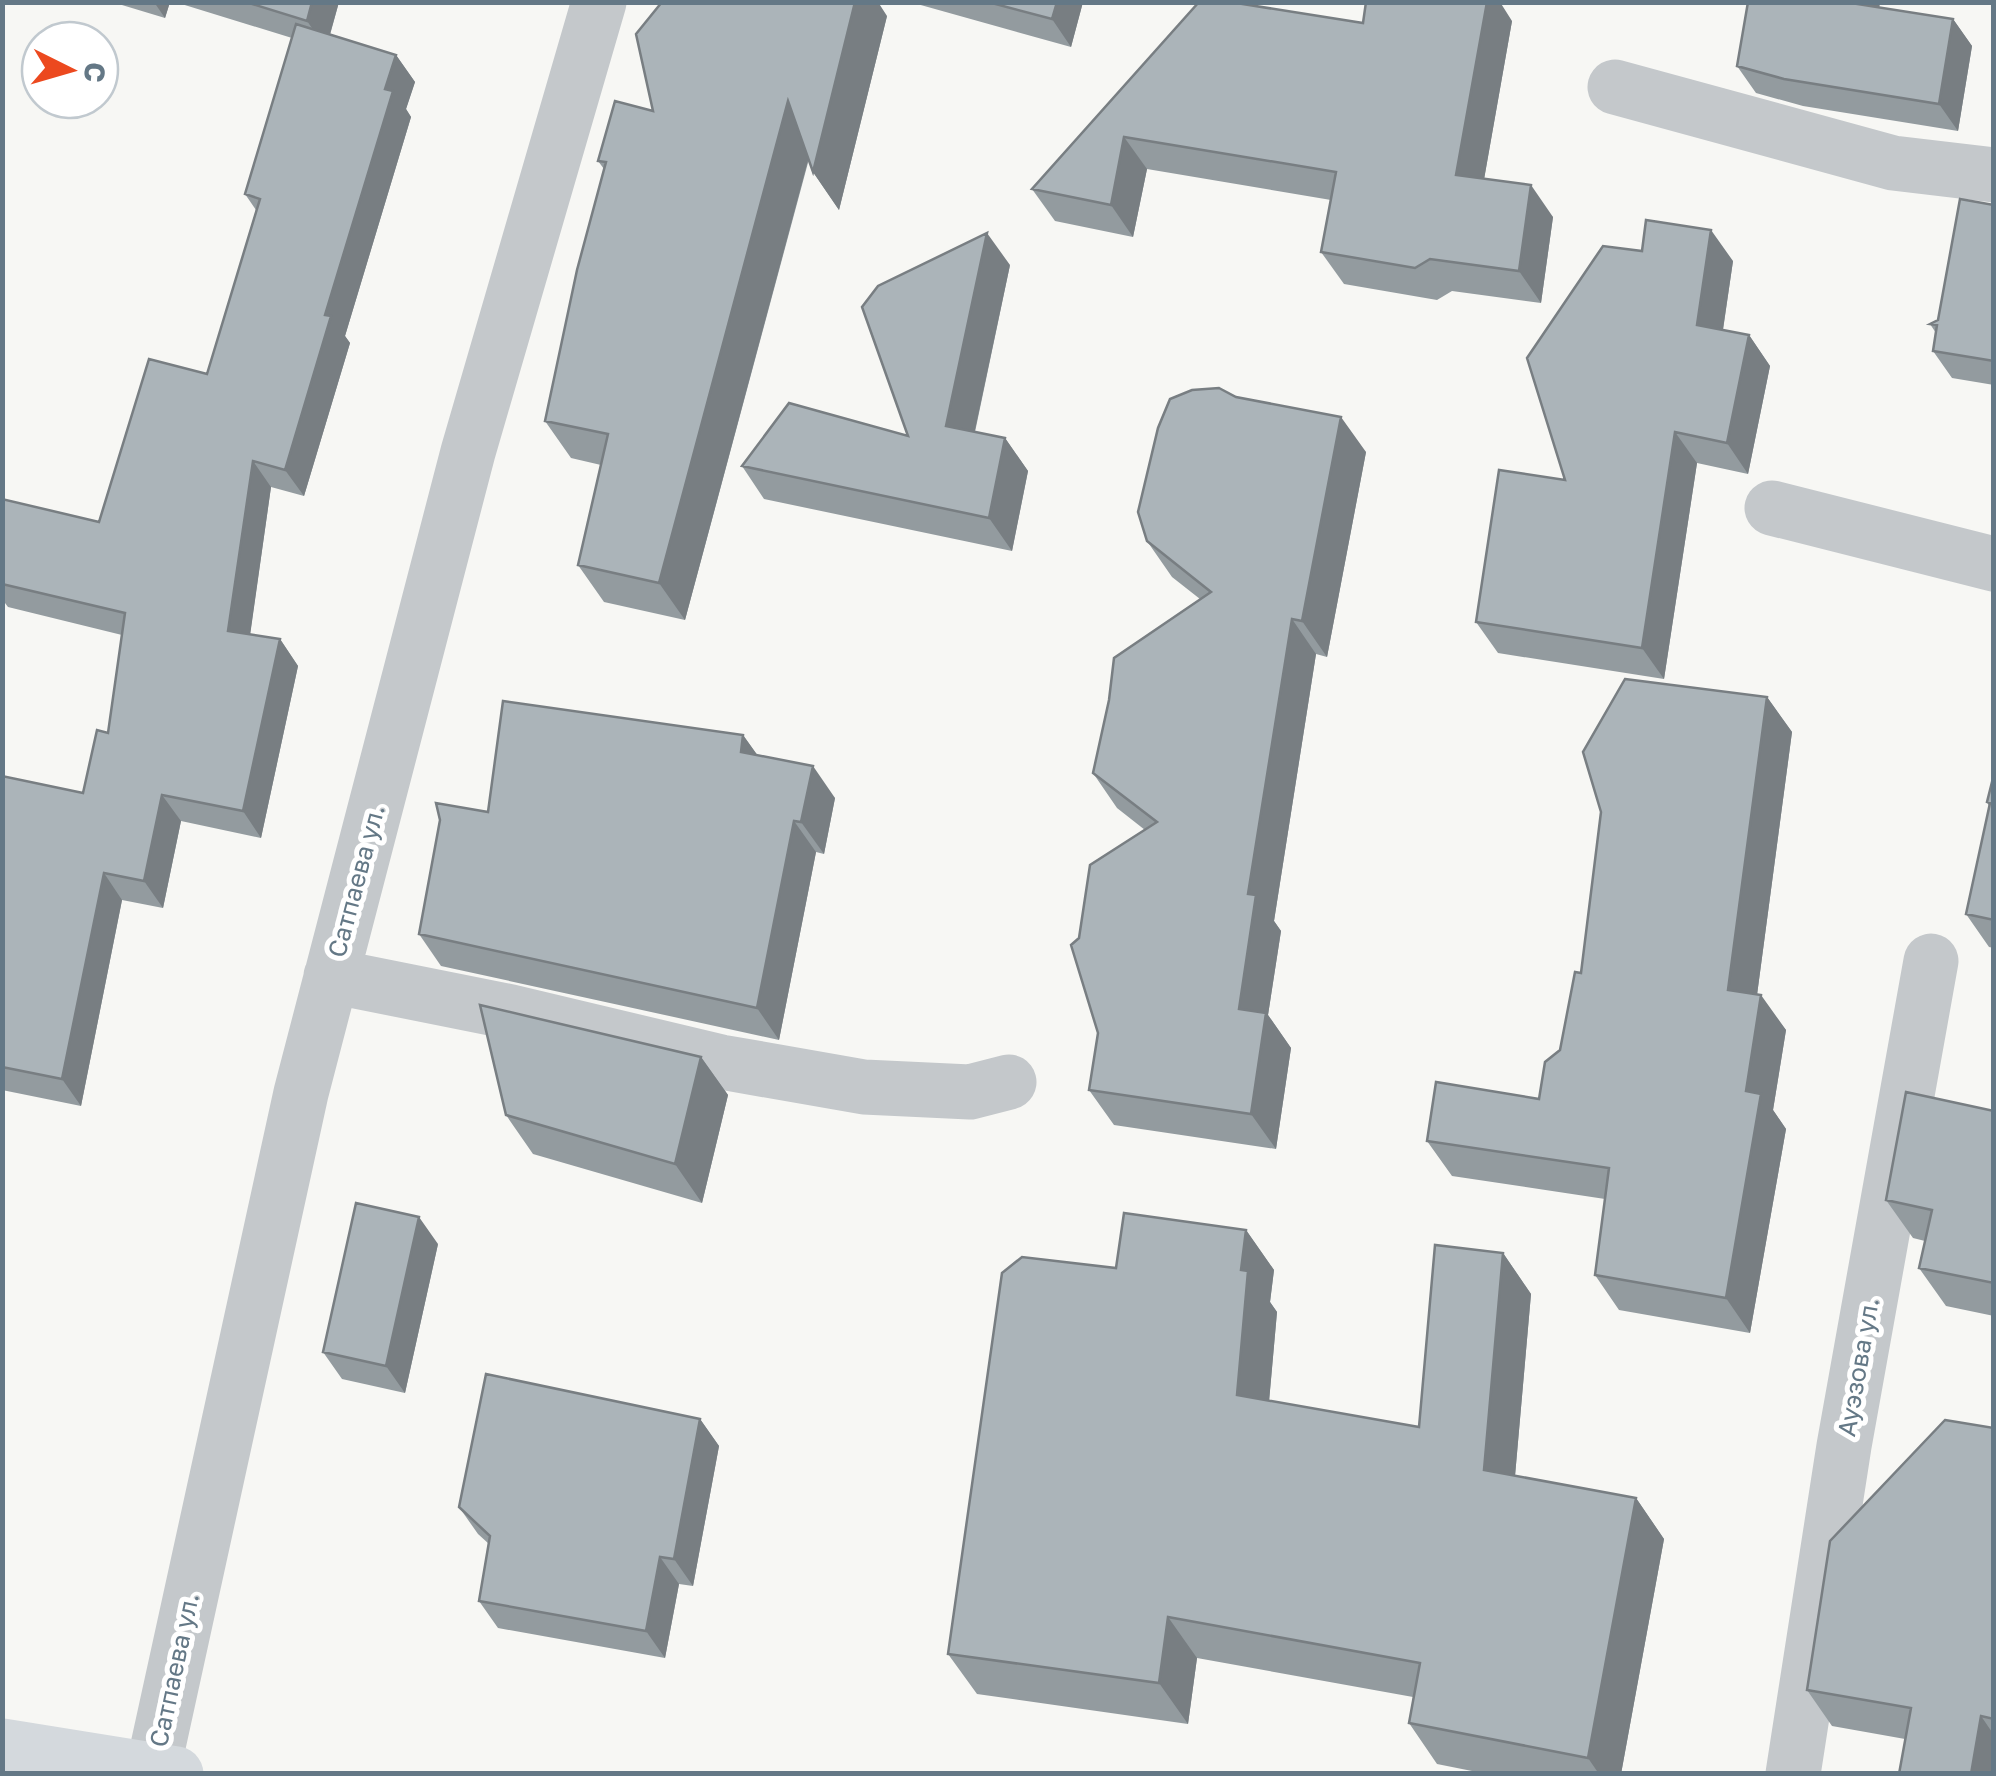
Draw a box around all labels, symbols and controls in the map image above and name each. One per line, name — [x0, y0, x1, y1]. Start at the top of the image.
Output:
north arrow — [20, 20, 120, 120]
text: С — [78, 61, 113, 84]
street label: Сатпаева ул. — [320, 801, 391, 961]
street label: Ауэзова ул. — [1830, 1295, 1885, 1439]
street label: Сатпаева ул. — [142, 1590, 205, 1750]

